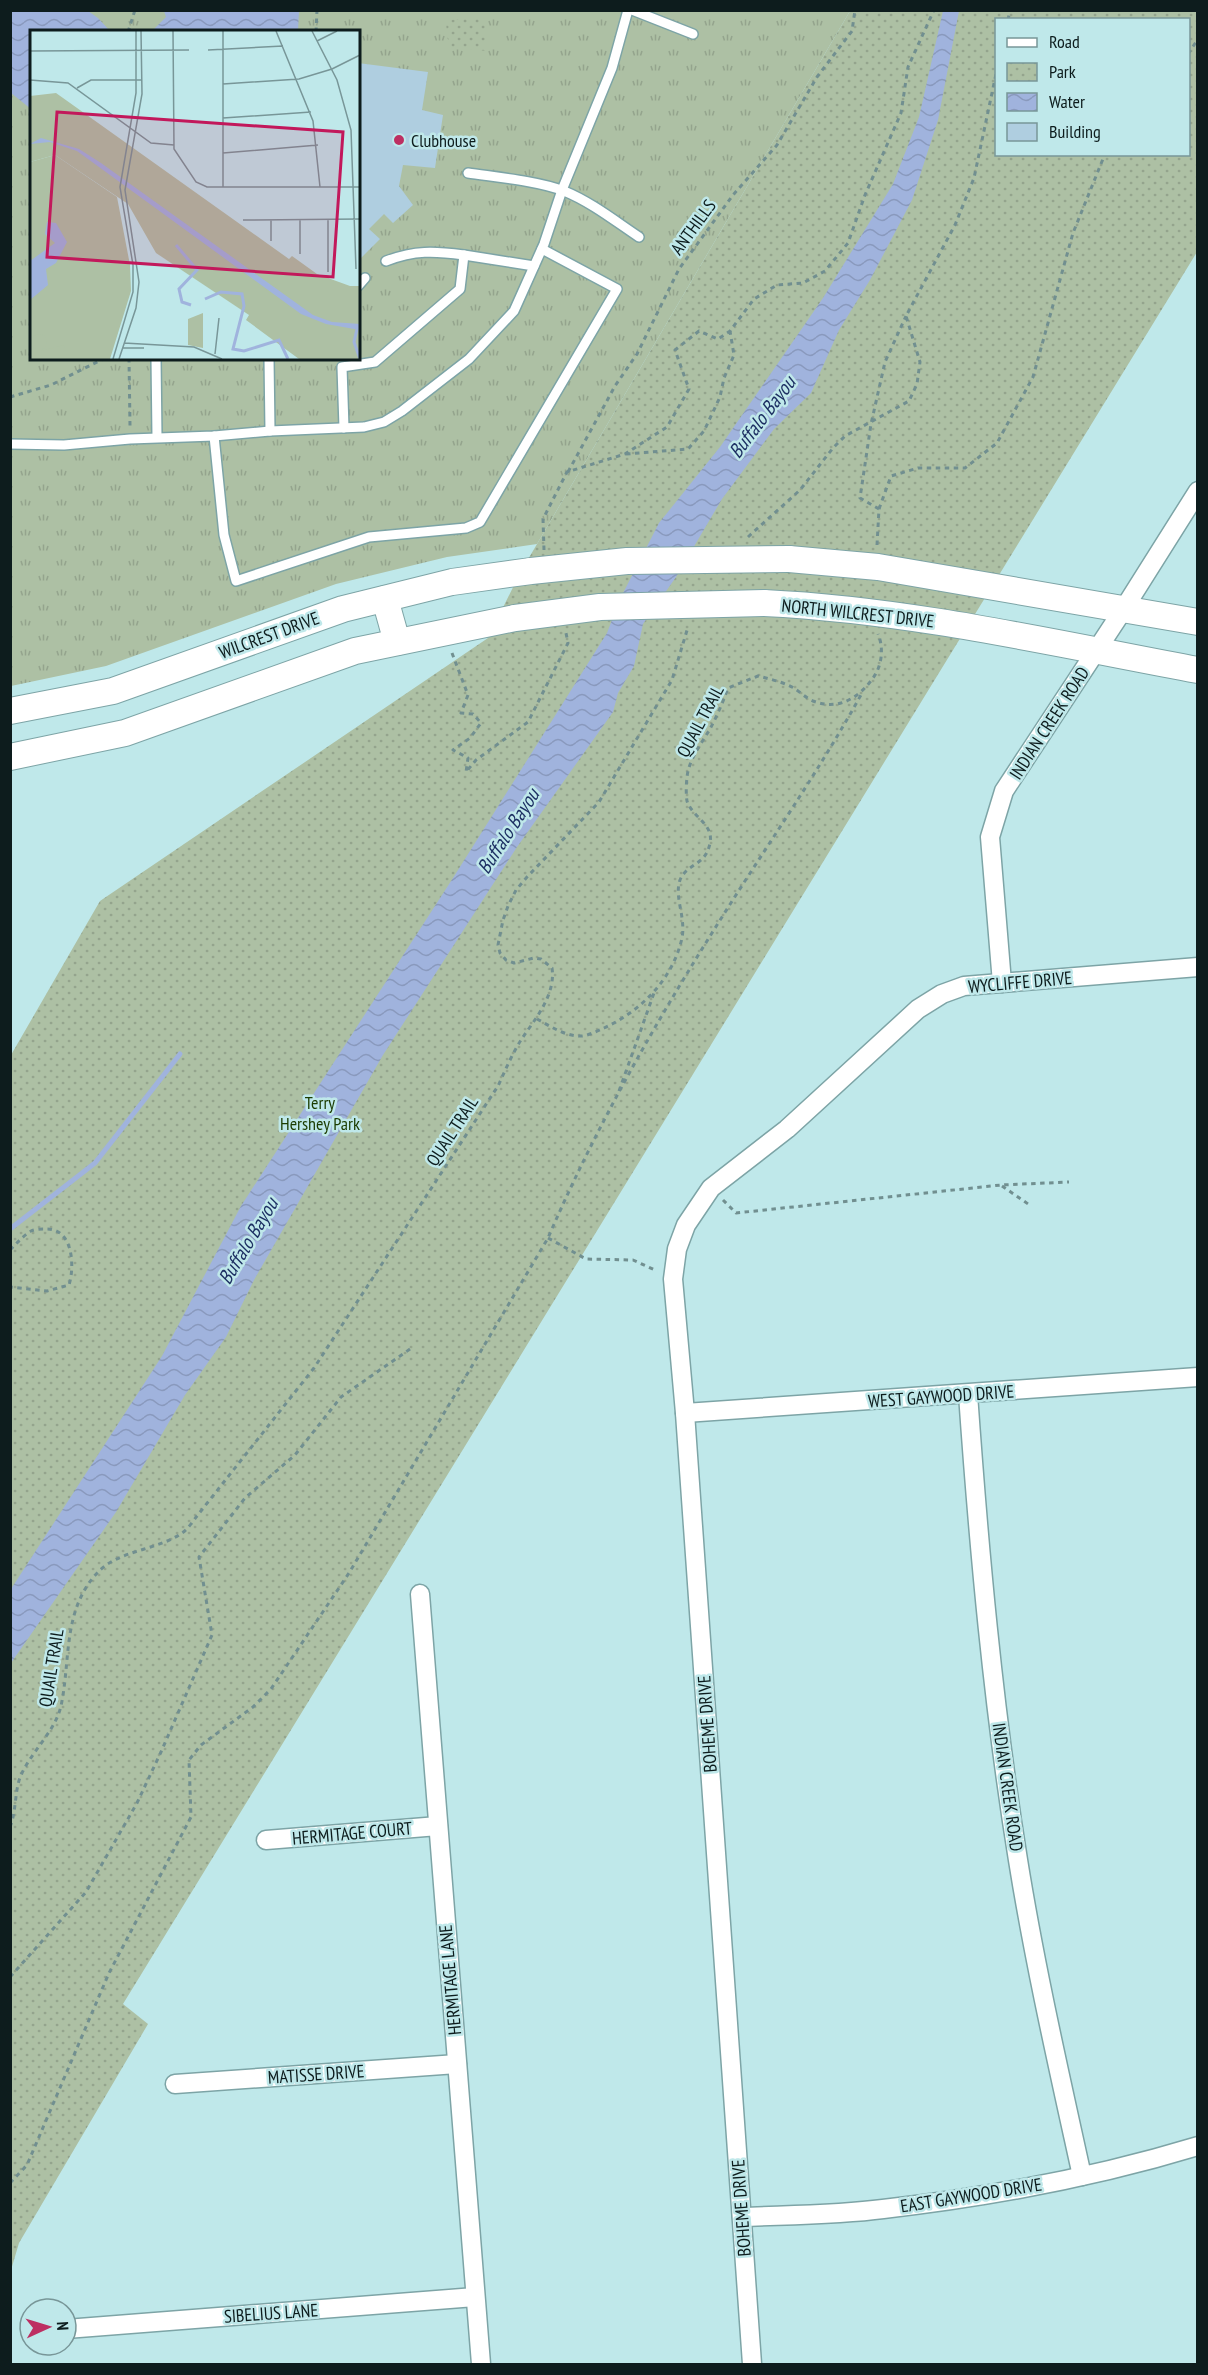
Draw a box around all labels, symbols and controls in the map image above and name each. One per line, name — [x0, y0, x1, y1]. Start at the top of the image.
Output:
legend — [995, 18, 1190, 156]
inset map — [30, 30, 360, 360]
text: Road — [1049, 30, 1080, 53]
text: Park — [1049, 60, 1076, 83]
text: Water — [1049, 90, 1085, 113]
text: Building — [1049, 120, 1101, 143]
place label: Clubhouse — [411, 129, 476, 152]
marker: Clubhouse — [392, 133, 406, 147]
street label: ANTHILLS — [665, 195, 721, 259]
water label: Buffalo Bayou — [723, 370, 802, 463]
street label: NORTH WILCREST DRIVE — [781, 594, 935, 632]
street label: WILCREST DRIVE — [216, 606, 322, 664]
street label: INDIAN CREEK ROAD — [1004, 662, 1094, 784]
street label: QUAIL TRAIL — [671, 680, 729, 761]
water label: Buffalo Bayou — [471, 782, 546, 878]
street label: WYCLIFFE DRIVE — [967, 966, 1073, 998]
park label: Terry Hershey Park — [280, 1091, 360, 1135]
street label: QUAIL TRAIL — [421, 1091, 483, 1170]
water label: Buffalo Bayou — [212, 1192, 285, 1289]
street label: WEST GAYWOOD DRIVE — [867, 1379, 1015, 1413]
street label: QUAIL TRAIL — [33, 1627, 69, 1709]
street label: BOHEME DRIVE — [692, 1675, 722, 1773]
street label: INDIAN CREEK ROAD — [988, 1721, 1028, 1853]
street label: HERMITAGE COURT — [291, 1816, 413, 1850]
street label: HERMITAGE LANE — [434, 1924, 466, 2036]
street label: MATISSE DRIVE — [267, 2059, 365, 2089]
street label: BOHEME DRIVE — [726, 2159, 756, 2257]
street label: EAST GAYWOOD DRIVE — [899, 2172, 1043, 2218]
north arrow — [18, 2297, 78, 2357]
street label: SIBELIUS LANE — [223, 2298, 319, 2328]
text: N — [53, 2321, 73, 2331]

